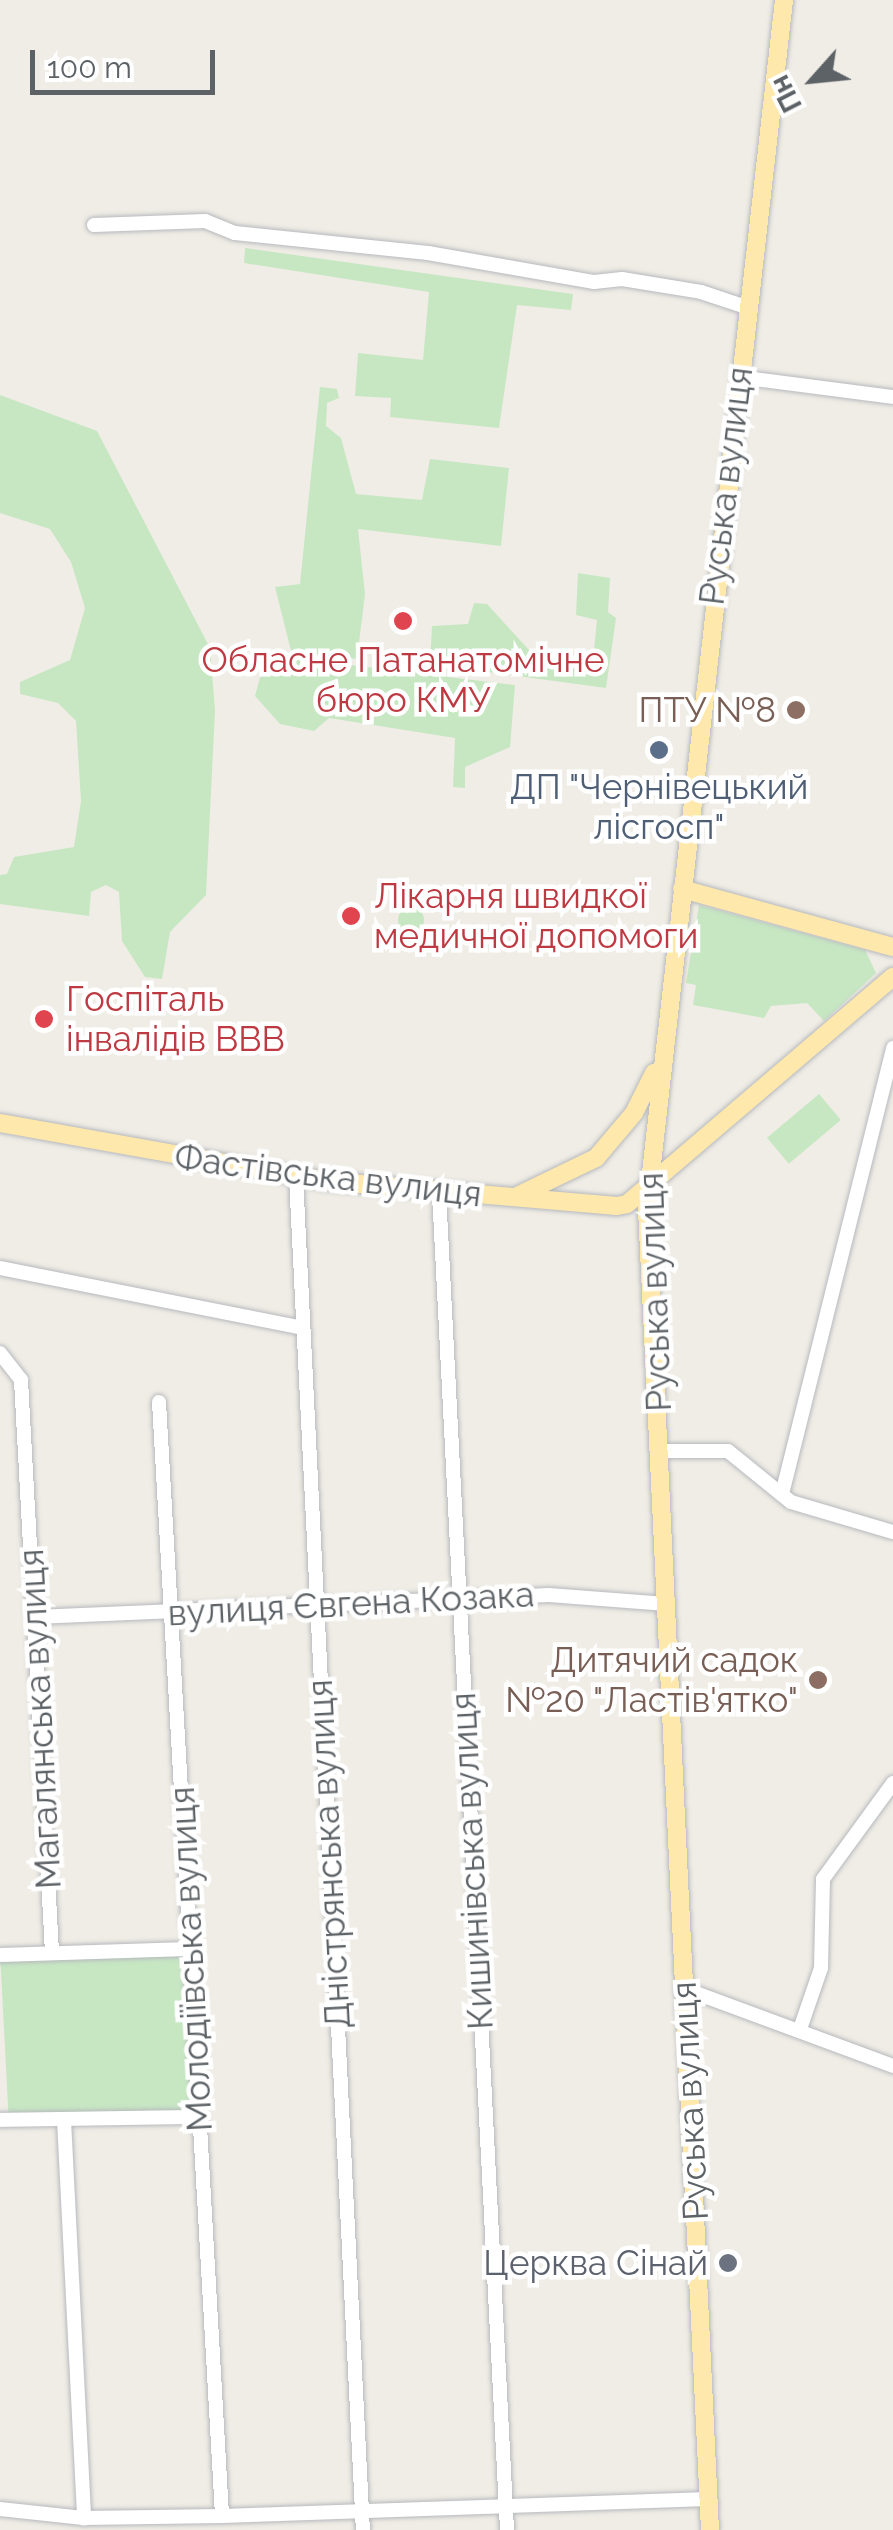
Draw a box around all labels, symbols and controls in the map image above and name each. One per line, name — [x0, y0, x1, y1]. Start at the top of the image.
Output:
scale bar — [35, 30, 220, 92]
north arrow — [763, 30, 863, 130]
text: 100 m — [47, 50, 132, 85]
text: Пн — [763, 70, 809, 118]
street label: Руська вулиця — [691, 365, 761, 607]
marker: Обласне Патанатомічне бюро КМУ — [390, 608, 416, 634]
place label: Обласне Патанатомічне бюро КМУ — [202, 639, 604, 721]
place label: ПТУ №8 — [639, 689, 776, 731]
marker: ПТУ №8 — [785, 699, 807, 721]
marker: ДП "Чернівецький лісгосп" — [648, 739, 670, 761]
place label: ДП "Чернівецький лісгосп" — [509, 766, 809, 848]
place label: Лікарня швидкої медичної допомоги — [374, 875, 698, 957]
marker: Лікарня швидкої медичної допомоги — [338, 903, 364, 929]
place label: Госпіталь інвалідів ВВВ — [66, 978, 285, 1060]
marker: Госпіталь інвалідів ВВВ — [31, 1006, 57, 1032]
street label: Фастівська вулиця — [172, 1136, 484, 1216]
street label: Руська вулиця — [630, 1172, 680, 1412]
street label: Магалянська вулиця — [10, 1548, 70, 1890]
street label: вулиця Євгена Козака — [167, 1573, 535, 1635]
place label: Дитячий садок №20 "Ластів'ятко" — [505, 1639, 798, 1721]
marker: Дитячий садок №20 "Ластів'ятко" — [807, 1669, 829, 1691]
street label: Дністрянська вулиця — [299, 1678, 359, 2030]
street label: Кишинівська вулиця — [442, 1691, 502, 2031]
street label: Молодіївська вулиця — [161, 1785, 221, 2133]
street label: Руська вулиця — [663, 1980, 717, 2222]
place label: Церква Сінай — [483, 2242, 708, 2284]
marker: Церква Сінай — [717, 2252, 739, 2274]

